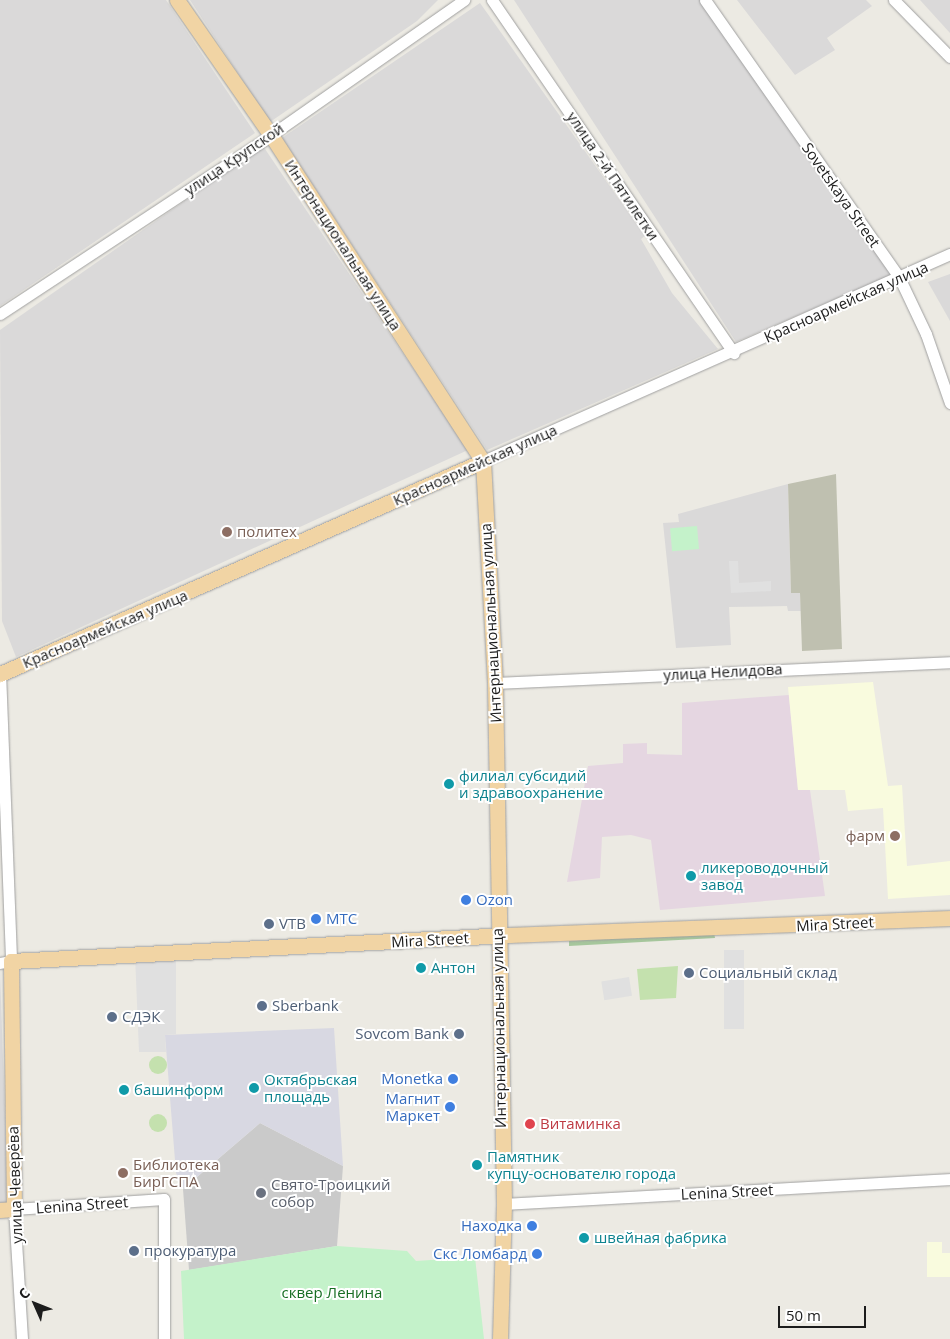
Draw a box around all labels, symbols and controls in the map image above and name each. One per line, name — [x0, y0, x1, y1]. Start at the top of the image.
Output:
street label: улица 2-й Пятилетки — [563, 108, 663, 244]
street label: улица Крупской — [181, 119, 287, 199]
street label: Sovetskaya Street — [798, 139, 884, 251]
street label: Интернациональная улица — [281, 156, 405, 334]
street label: Красноармейская улица — [761, 258, 931, 346]
street label: Красноармейская улица — [390, 421, 560, 509]
place label: политех — [237, 523, 297, 541]
street label: Интернациональная улица — [477, 523, 505, 723]
marker: политех — [221, 526, 233, 538]
street label: Красноармейская улица — [20, 586, 190, 672]
street label: улица Нелидова — [663, 660, 783, 684]
place label: филиал субсидий и здравоохранение — [459, 766, 603, 801]
marker: филиал субсидий и здравоохранение — [443, 778, 455, 790]
place label: фарм — [846, 827, 885, 845]
marker: фарм — [889, 830, 901, 842]
place label: ликероводочный завод — [701, 858, 828, 893]
marker: ликероводочный завод — [685, 870, 697, 882]
place label: Ozon — [476, 891, 513, 909]
marker: Ozon — [460, 894, 472, 906]
place label: МТС — [326, 910, 357, 928]
marker: МТС — [310, 913, 322, 925]
street label: Mira Street — [796, 913, 874, 935]
place label: VTB — [279, 915, 306, 933]
marker: VTB — [263, 918, 275, 930]
street label: Интернациональная улица — [488, 928, 510, 1128]
street label: Mira Street — [391, 929, 469, 951]
place label: Антон — [431, 959, 476, 977]
marker: Антон — [415, 962, 427, 974]
place label: Социальный склад — [699, 964, 837, 982]
marker: Социальный склад — [683, 967, 695, 979]
place label: Sberbank — [272, 997, 339, 1015]
marker: Sberbank — [256, 1000, 268, 1012]
place label: СДЭК — [122, 1008, 160, 1026]
marker: СДЭК — [106, 1011, 118, 1023]
place label: Sovcom Bank — [355, 1025, 449, 1043]
marker: Sovcom Bank — [453, 1028, 465, 1040]
place label: Октябрьская площадь — [264, 1070, 357, 1105]
place label: Monetka — [381, 1070, 443, 1088]
marker: Monetka — [447, 1073, 459, 1085]
place label: башинформ — [134, 1081, 224, 1099]
marker: Октябрьская площадь — [248, 1082, 260, 1094]
marker: башинформ — [118, 1084, 130, 1096]
place label: Магнит Маркет — [386, 1089, 440, 1124]
marker: Магнит Маркет — [444, 1101, 456, 1113]
place label: Витаминка — [540, 1115, 621, 1133]
marker: Витаминка — [524, 1118, 536, 1130]
street label: улица Чеверёва — [4, 1126, 26, 1244]
place label: Памятник купцу-основателю города — [487, 1147, 676, 1182]
place label: Библиотека БирГСПА — [133, 1155, 219, 1190]
marker: Памятник купцу-основателю города — [471, 1159, 483, 1171]
marker: Библиотека БирГСПА — [117, 1167, 129, 1179]
place label: Свято-Троицкий собор — [271, 1175, 390, 1210]
street label: Lenina Street — [680, 1181, 774, 1203]
marker: Свято-Троицкий собор — [255, 1187, 267, 1199]
street label: Lenina Street — [35, 1193, 129, 1217]
place label: Находка — [461, 1217, 522, 1235]
marker: Находка — [526, 1220, 538, 1232]
place label: швейная фабрика — [594, 1229, 727, 1247]
marker: швейная фабрика — [578, 1232, 590, 1244]
place label: прокуратура — [144, 1242, 236, 1260]
marker: прокуратура — [128, 1245, 140, 1257]
place label: Скс Ломбард — [433, 1245, 527, 1263]
marker: Скс Ломбард — [531, 1248, 543, 1260]
north arrow — [10, 1279, 60, 1329]
text: С — [14, 1283, 34, 1303]
park label: сквер Ленина — [282, 1284, 382, 1302]
scale bar — [780, 1296, 868, 1328]
text: 50 m — [786, 1305, 821, 1325]

